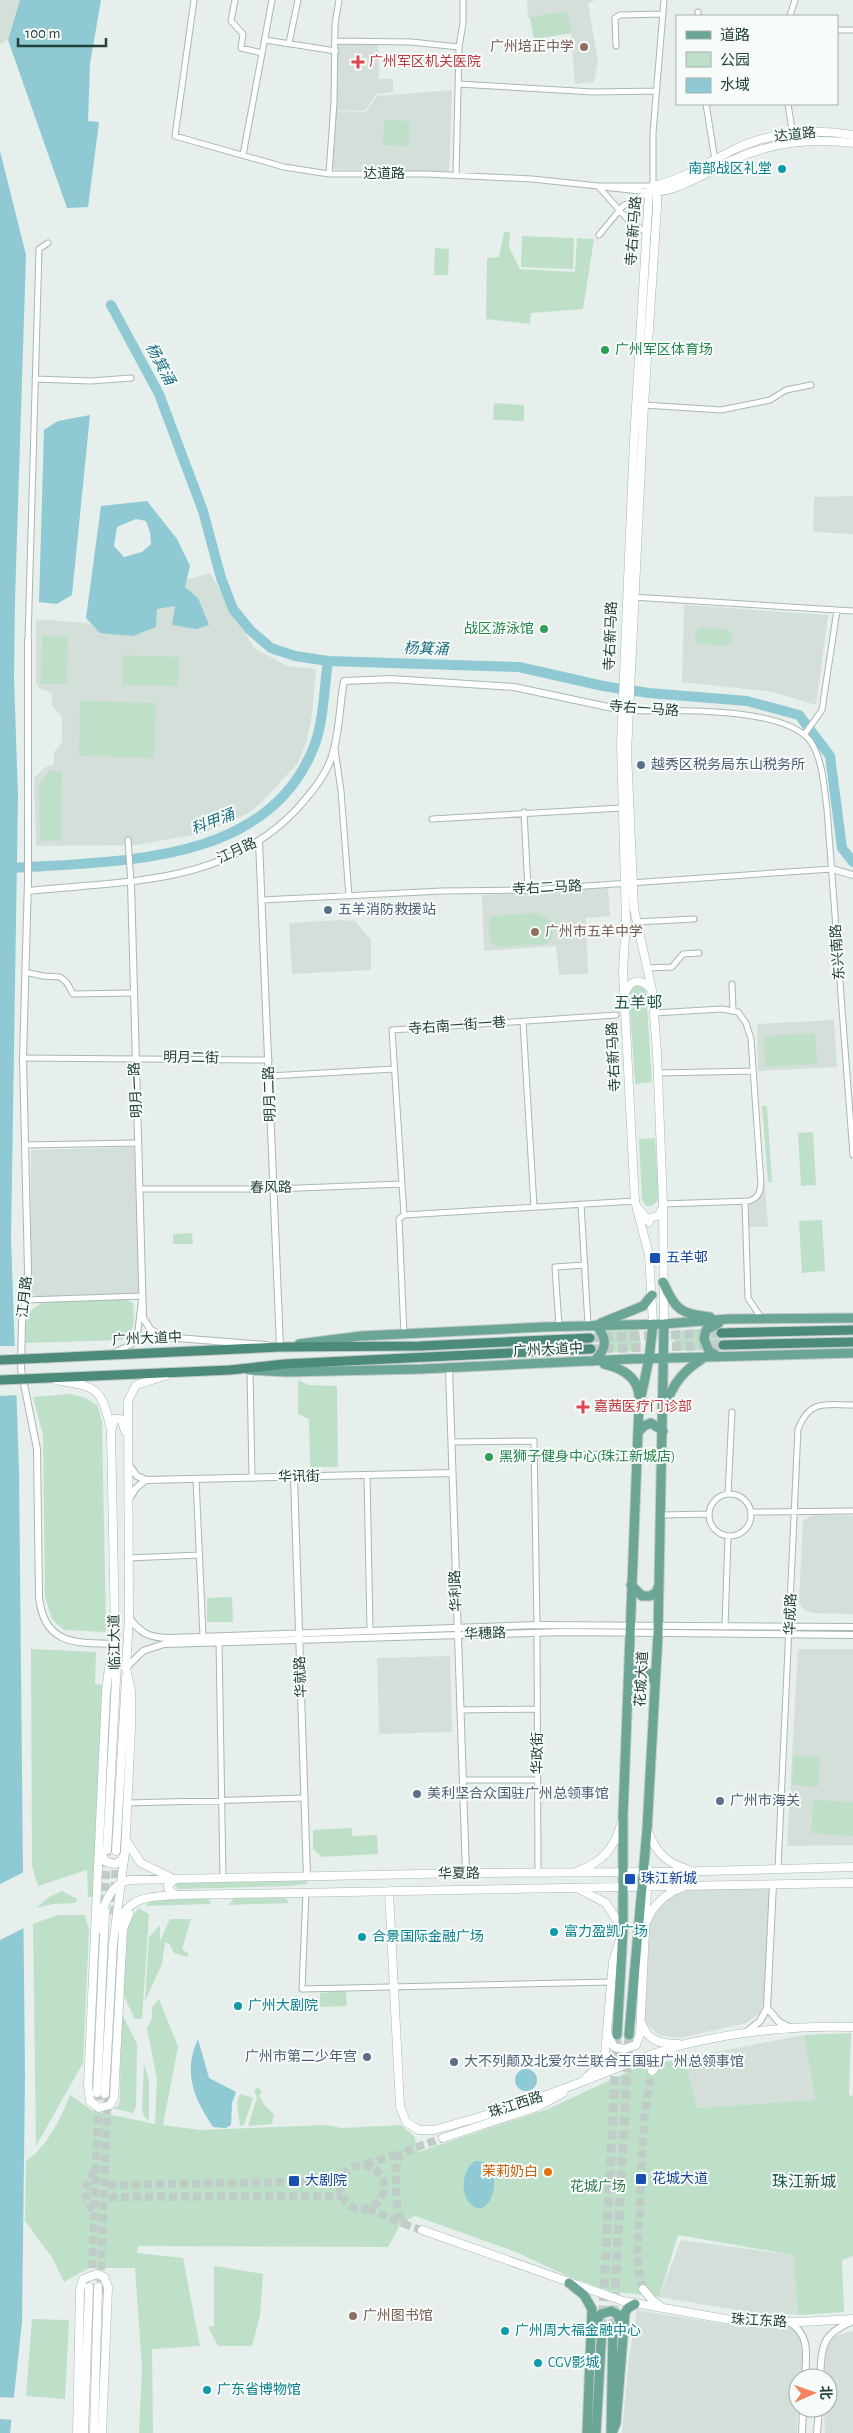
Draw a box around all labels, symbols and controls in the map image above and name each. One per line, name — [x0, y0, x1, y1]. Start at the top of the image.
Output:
scale bar — [18, 15, 105, 47]
legend — [676, 15, 838, 105]
text: 100 m — [25, 26, 60, 41]
text: 道路 — [720, 27, 750, 43]
place label: 广州培正中学 — [490, 38, 574, 54]
marker: 广州培正中学 — [578, 41, 590, 53]
text: 公园 — [720, 52, 750, 68]
place label: 广州军区机关医院 — [369, 53, 481, 69]
marker: 广州军区机关医院 — [351, 55, 365, 69]
text: 水域 — [720, 77, 750, 93]
street label: 达道路 — [773, 125, 817, 144]
place label: 南部战区礼堂 — [688, 160, 772, 176]
marker: 南部战区礼堂 — [776, 163, 788, 175]
street label: 达道路 — [363, 166, 405, 181]
street label: 寺右新马路 — [624, 196, 643, 266]
water label: 杨箕涌 — [143, 340, 179, 389]
place label: 广州军区体育场 — [615, 341, 713, 357]
marker: 广州军区体育场 — [599, 344, 611, 356]
street label: 寺右新马路 — [602, 601, 619, 671]
place label: 战区游泳馆 — [464, 621, 534, 636]
marker: 战区游泳馆 — [538, 623, 550, 635]
water label: 杨箕涌 — [403, 640, 451, 657]
street label: 寺右一马路 — [609, 699, 679, 718]
place label: 越秀区税务局东山税务所 — [651, 757, 805, 772]
marker: 越秀区税务局东山税务所 — [635, 759, 647, 771]
water label: 科甲涌 — [189, 805, 239, 837]
street label: 江月路 — [215, 835, 259, 866]
street label: 寺右二马路 — [512, 878, 582, 897]
place label: 五羊消防救援站 — [338, 902, 436, 917]
marker: 五羊消防救援站 — [322, 904, 334, 916]
place label: 广州市五羊中学 — [545, 923, 643, 939]
street label: 东兴南路 — [828, 924, 847, 980]
marker: 广州市五羊中学 — [529, 926, 541, 938]
district label: 五羊邨 — [614, 994, 662, 1011]
street label: 寺右南一街一巷 — [408, 1015, 506, 1036]
street label: 寺右新马路 — [604, 1022, 623, 1092]
street label: 明月二街 — [163, 1050, 219, 1065]
street label: 明月一路 — [127, 1062, 144, 1118]
street label: 明月二路 — [261, 1066, 278, 1122]
street label: 春风路 — [250, 1180, 292, 1195]
place label: 五羊邨 — [666, 1250, 708, 1265]
marker: 五羊邨 — [648, 1251, 662, 1265]
street label: 江月路 — [15, 1275, 34, 1319]
street label: 广州大道中 — [112, 1328, 182, 1348]
street label: 广州大道中 — [513, 1339, 583, 1359]
place label: 嘉茜医疗门诊部 — [594, 1399, 692, 1414]
marker: 嘉茜医疗门诊部 — [576, 1400, 590, 1414]
place label: 黑狮子健身中心(珠江新城店) — [499, 1448, 675, 1464]
marker: 黑狮子健身中心(珠江新城店) — [483, 1451, 495, 1463]
street label: 华讯街 — [278, 1468, 320, 1484]
street label: 华利路 — [446, 1570, 464, 1612]
street label: 华成路 — [781, 1593, 799, 1635]
street label: 临江大道 — [106, 1614, 122, 1670]
street label: 华穗路 — [464, 1624, 506, 1642]
street label: 花城大道 — [633, 1651, 650, 1707]
street label: 华就路 — [291, 1656, 309, 1698]
street label: 华政街 — [529, 1732, 545, 1774]
place label: 美利坚合众国驻广州总领事馆 — [427, 1785, 609, 1801]
marker: 美利坚合众国驻广州总领事馆 — [411, 1788, 423, 1800]
place label: 广州市海关 — [730, 1792, 800, 1808]
marker: 广州市海关 — [714, 1795, 726, 1807]
street label: 华夏路 — [438, 1865, 480, 1881]
place label: 珠江新城 — [641, 1871, 697, 1886]
marker: 珠江新城 — [623, 1872, 637, 1886]
place label: 富力盈凯广场 — [564, 1924, 648, 1939]
marker: 富力盈凯广场 — [548, 1926, 560, 1938]
place label: 合景国际金融广场 — [372, 1929, 484, 1944]
marker: 合景国际金融广场 — [356, 1931, 368, 1943]
place label: 广州大剧院 — [248, 1997, 318, 2013]
marker: 广州大剧院 — [232, 2000, 244, 2012]
place label: 广州市第二少年宫 — [245, 2048, 357, 2064]
marker: 广州市第二少年宫 — [361, 2051, 373, 2063]
place label: 大不列颠及北爱尔兰联合王国驻广州总领事馆 — [464, 2053, 744, 2069]
marker: 大不列颠及北爱尔兰联合王国驻广州总领事馆 — [448, 2056, 460, 2068]
street label: 珠江西路 — [487, 2089, 545, 2120]
place label: 茉莉奶白 — [482, 2163, 538, 2179]
marker: 茉莉奶白 — [542, 2166, 554, 2178]
place label: 花城大道 — [652, 2171, 708, 2186]
marker: 花城大道 — [634, 2172, 648, 2186]
place label: 大剧院 — [305, 2173, 347, 2188]
district label: 珠江新城 — [772, 2173, 836, 2190]
marker: 大剧院 — [287, 2174, 301, 2188]
park label: 花城广场 — [570, 2179, 626, 2194]
place label: 广州图书馆 — [363, 2307, 433, 2323]
marker: 广州图书馆 — [347, 2310, 359, 2322]
street label: 珠江东路 — [731, 2312, 787, 2329]
place label: 广州周大福金融中心 — [515, 2322, 641, 2338]
marker: 广州周大福金融中心 — [499, 2325, 511, 2337]
place label: CGV影城 — [548, 2355, 600, 2370]
marker: CGV影城 — [532, 2357, 544, 2369]
north arrow — [788, 2368, 838, 2418]
place label: 广东省博物馆 — [217, 2381, 301, 2397]
marker: 广东省博物馆 — [201, 2384, 213, 2396]
text: 北 — [818, 2385, 833, 2400]

